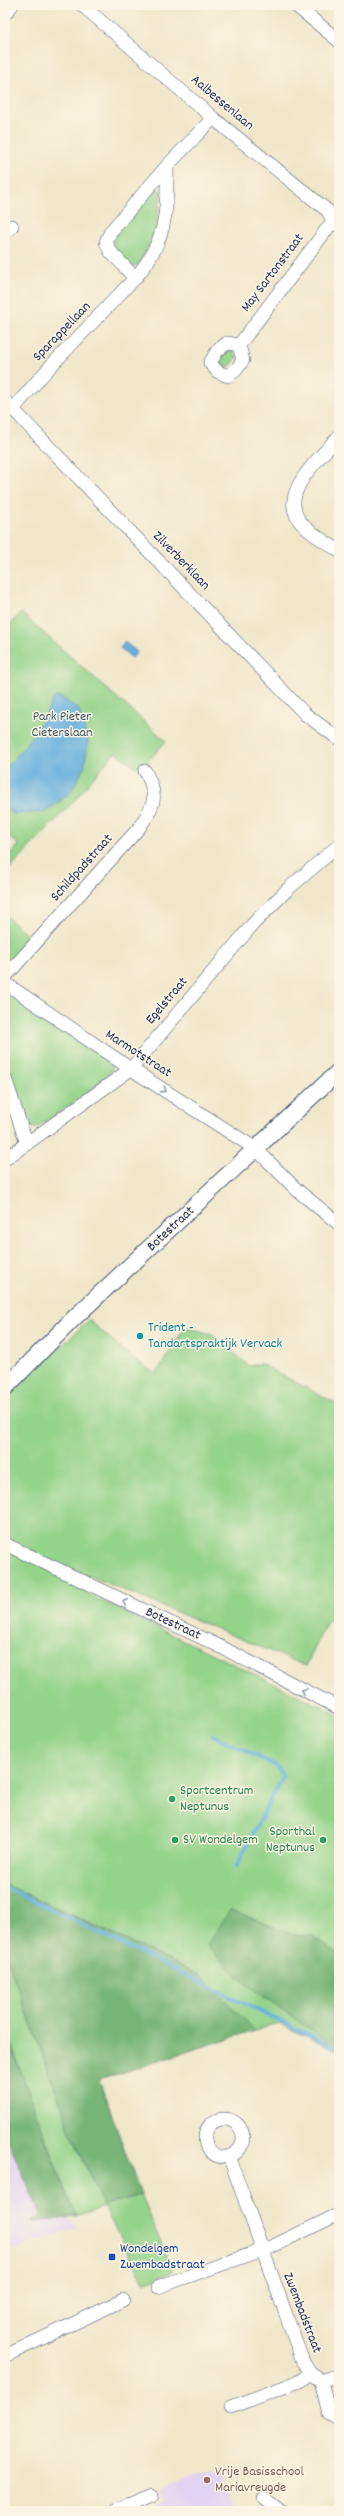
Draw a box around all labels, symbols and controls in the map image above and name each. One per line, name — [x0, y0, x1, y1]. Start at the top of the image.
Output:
street label: Aalbessenlaan — [186, 71, 258, 135]
street label: May Sartonstraat — [237, 229, 309, 317]
street label: Sparappellaan — [28, 298, 96, 366]
street label: Zilverberklaan — [148, 527, 214, 595]
park label: Park Pieter Cieterslaan — [32, 707, 92, 743]
street label: Schildpadstraat — [46, 830, 118, 906]
street label: Egelstraat — [141, 973, 193, 1029]
street label: Marmotstraat — [101, 1025, 175, 1083]
one-way arrow — [160, 1085, 167, 1092]
street label: Botestraat — [143, 1202, 199, 1256]
place label: Trident - Tandartspraktijk Vervack — [148, 1318, 282, 1354]
marker: Trident - Tandartspraktijk Vervack — [135, 1331, 145, 1341]
one-way arrow — [122, 1599, 129, 1607]
street label: Botestraat — [142, 1603, 204, 1645]
one-way arrow — [301, 1688, 308, 1696]
place label: Sportcentrum Neptunus — [180, 1781, 254, 1817]
marker: Sportcentrum Neptunus — [167, 1794, 177, 1804]
place label: Sporthal Neptunus — [266, 1822, 316, 1858]
place label: SV Wondelgem — [183, 1830, 258, 1850]
marker: SV Wondelgem — [170, 1835, 180, 1845]
marker: Sporthal Neptunus — [318, 1835, 328, 1845]
place label: Wondelgem Zwembadstraat — [120, 2239, 205, 2275]
marker: Wondelgem Zwembadstraat — [107, 2252, 117, 2262]
street label: Zwembadstraat — [277, 2270, 327, 2356]
place label: Vrije Basisschool Mariavreugde — [215, 2462, 304, 2498]
marker: Vrije Basisschool Mariavreugde — [202, 2475, 212, 2485]

